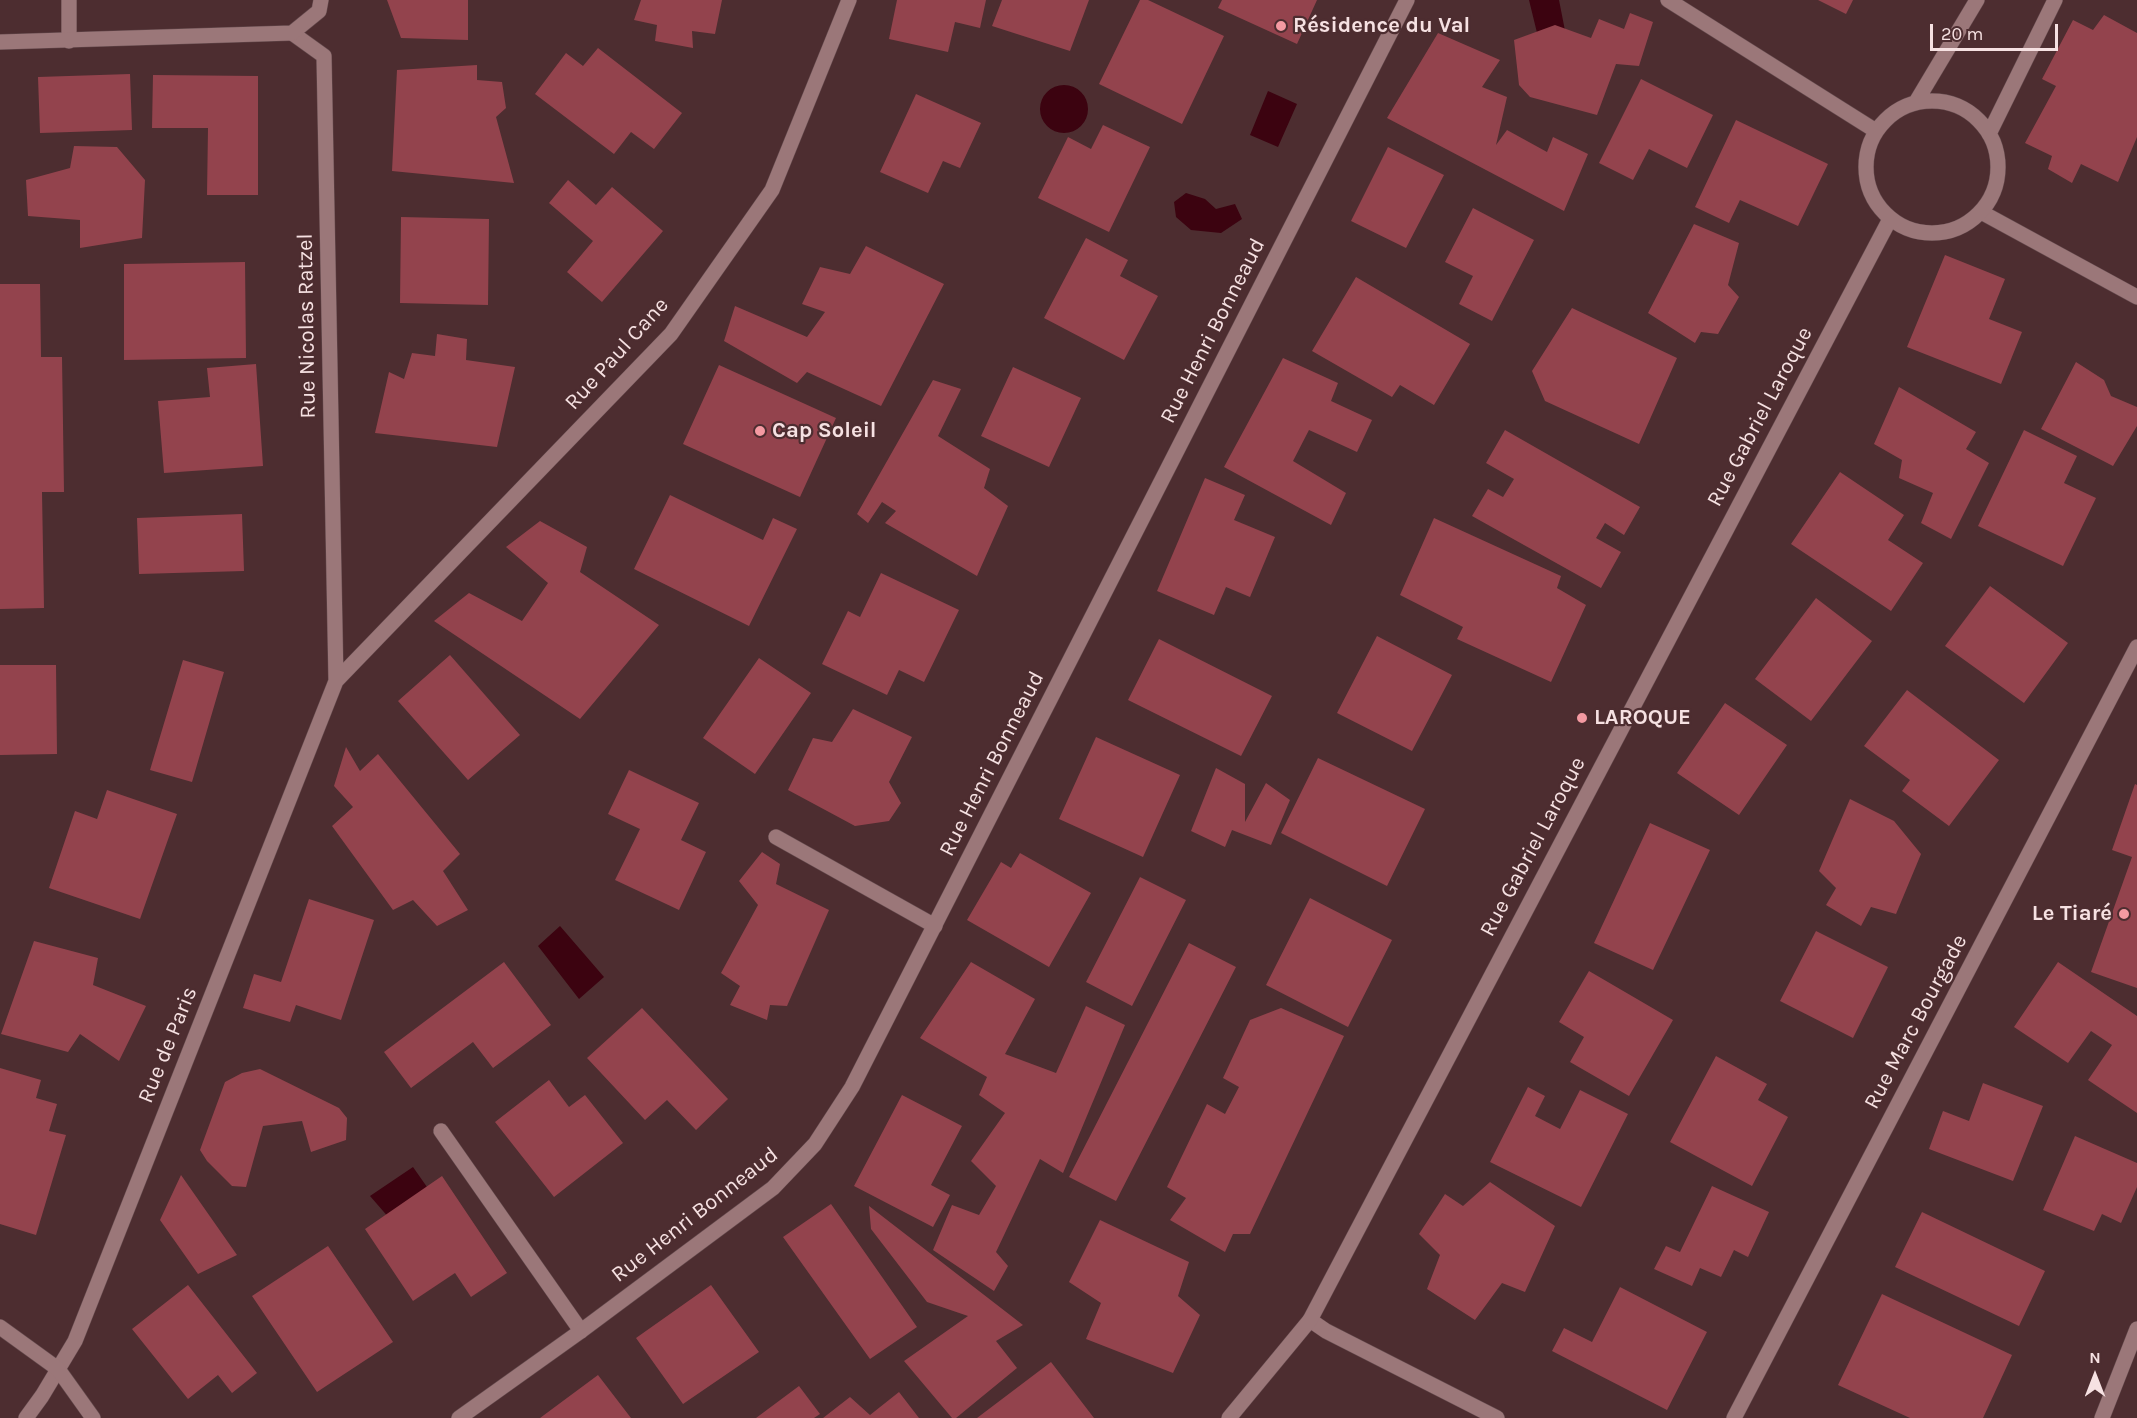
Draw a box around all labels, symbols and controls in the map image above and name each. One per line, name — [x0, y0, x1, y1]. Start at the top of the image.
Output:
scale bar — [1933, 12, 2060, 50]
place label: Résidence du Val — [1293, 13, 1470, 39]
marker: Résidence du Val — [1274, 19, 1288, 33]
text: 20 m — [1941, 23, 1983, 45]
street label: Rue Nicolas Ratzel — [292, 233, 322, 419]
street label: Rue Henri Bonneaud — [1155, 234, 1271, 428]
street label: Rue Paul Cane — [560, 292, 674, 416]
street label: Rue Gabriel Laroque — [1701, 323, 1819, 511]
place label: Cap Soleil — [772, 418, 877, 444]
marker: Cap Soleil — [753, 424, 767, 438]
street label: Rue Henri Bonneaud — [934, 667, 1050, 861]
place label: LAROQUE — [1594, 705, 1691, 731]
marker: LAROQUE — [1575, 711, 1589, 725]
street label: Rue Gabriel Laroque — [1474, 753, 1592, 941]
place label: Le Tiaré — [2032, 901, 2112, 927]
marker: Le Tiaré — [2117, 907, 2131, 921]
street label: Rue Marc Bourgade — [1859, 930, 1973, 1114]
street label: Rue de Paris — [133, 983, 203, 1107]
street label: Rue Henri Bonneaud — [606, 1142, 784, 1288]
north arrow — [2065, 1346, 2125, 1406]
text: N — [2089, 1348, 2101, 1367]

